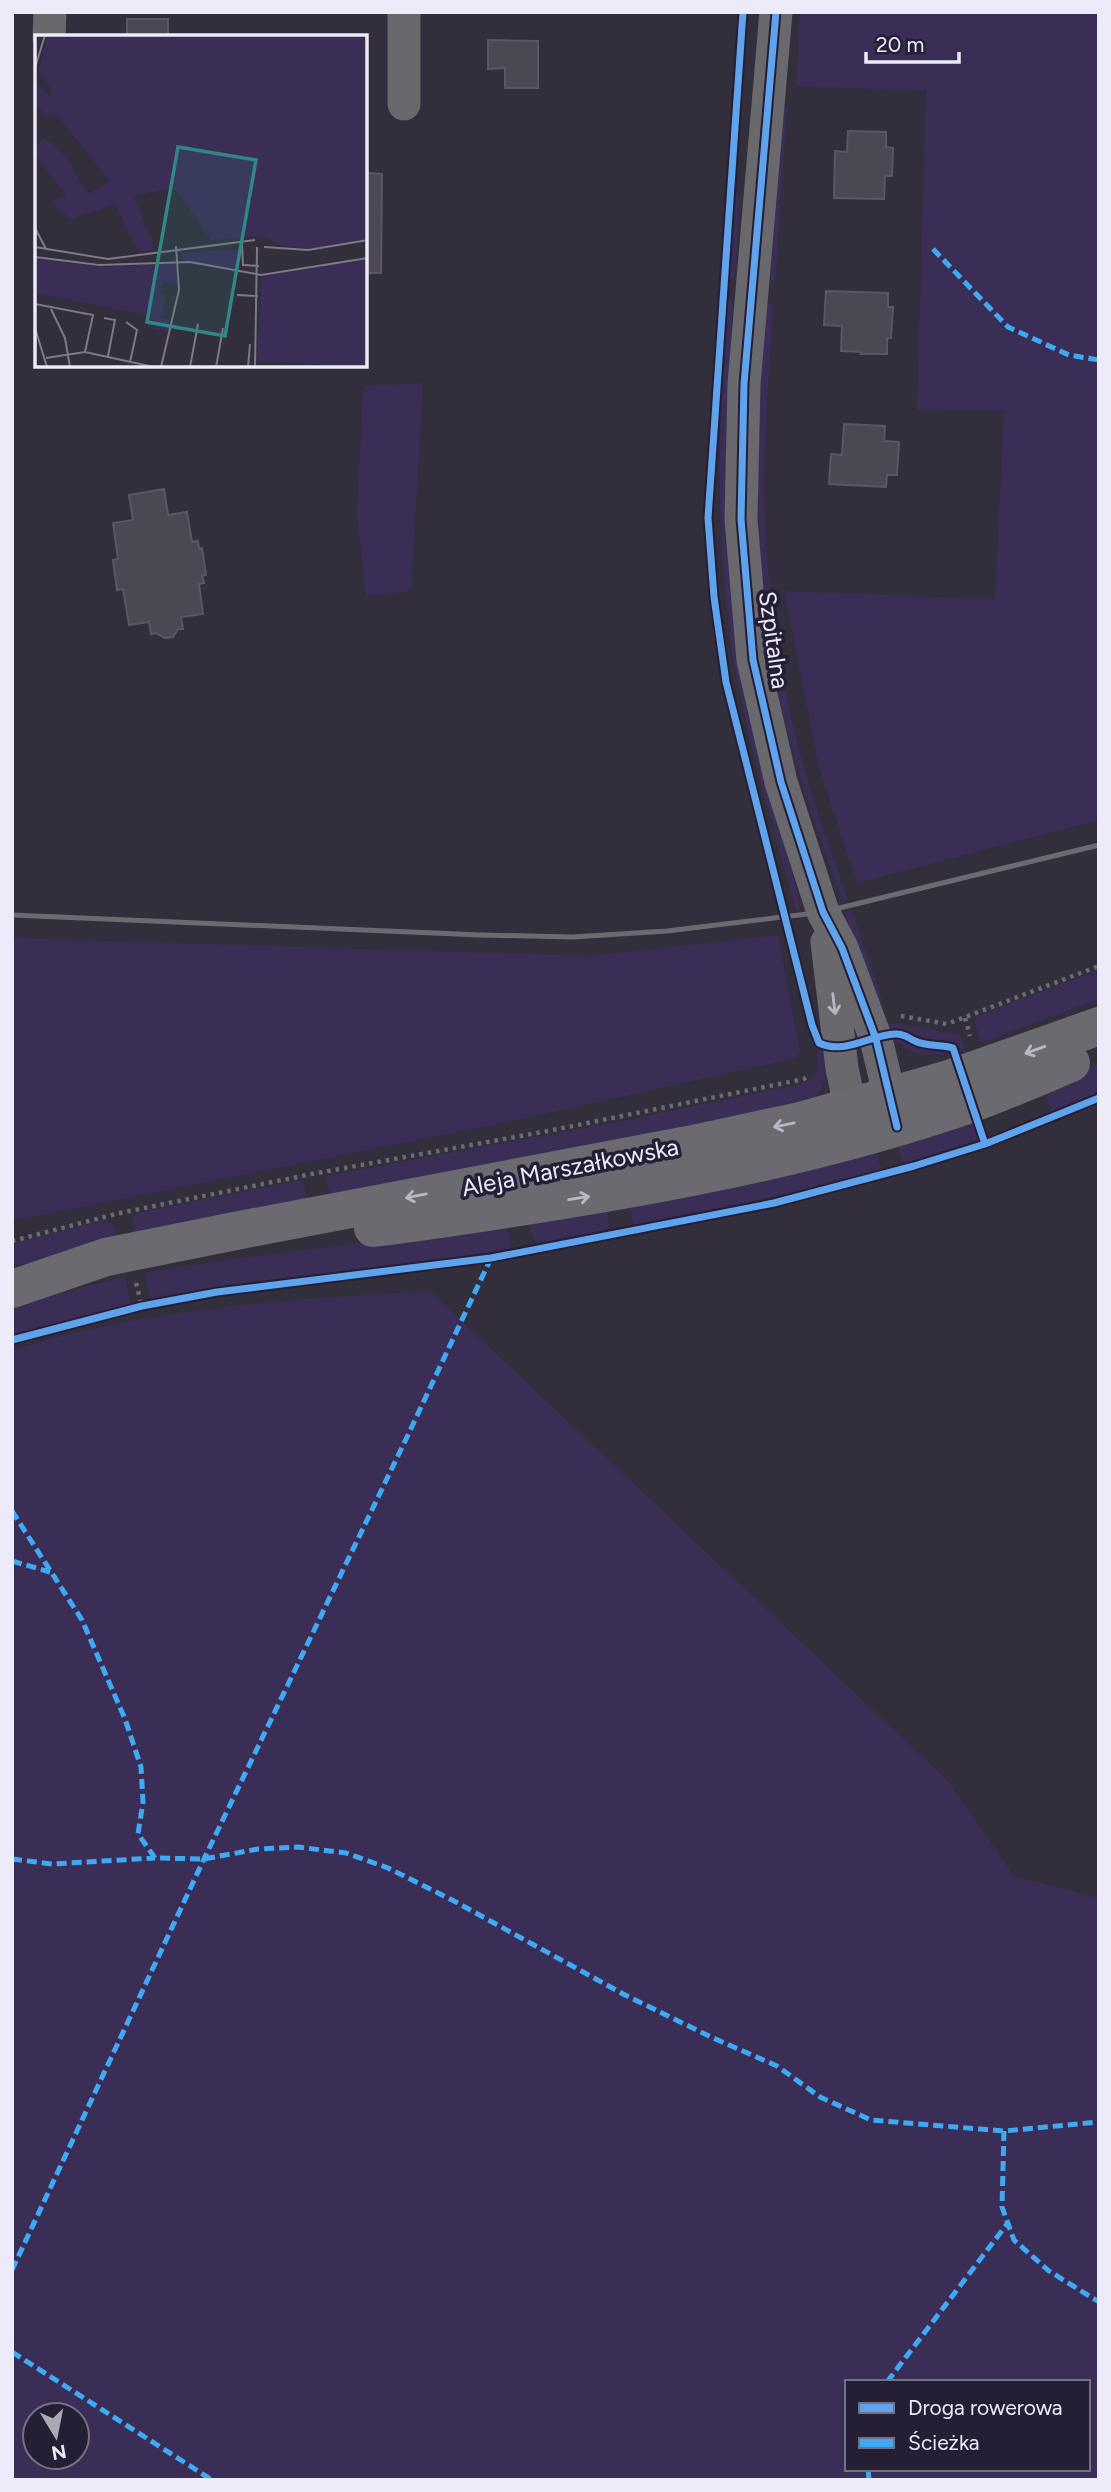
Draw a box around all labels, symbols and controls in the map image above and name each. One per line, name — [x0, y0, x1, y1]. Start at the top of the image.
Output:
scale bar — [866, 21, 959, 65]
text: 20 m — [876, 32, 924, 57]
inset map — [35, 35, 368, 368]
street label: Szpitalna — [753, 589, 795, 691]
one-way arrow — [828, 992, 841, 1015]
one-way arrow — [1024, 1045, 1046, 1057]
one-way arrow — [773, 1118, 796, 1132]
street label: Aleja Marszałkowska — [459, 1132, 681, 1202]
one-way arrow — [405, 1190, 428, 1204]
one-way arrow — [567, 1191, 590, 1204]
legend — [845, 2380, 1090, 2471]
text: Droga rowerowa — [908, 2395, 1063, 2420]
north arrow — [21, 2401, 91, 2471]
text: Ścieżka — [908, 2430, 980, 2455]
text: N — [50, 2440, 68, 2465]

